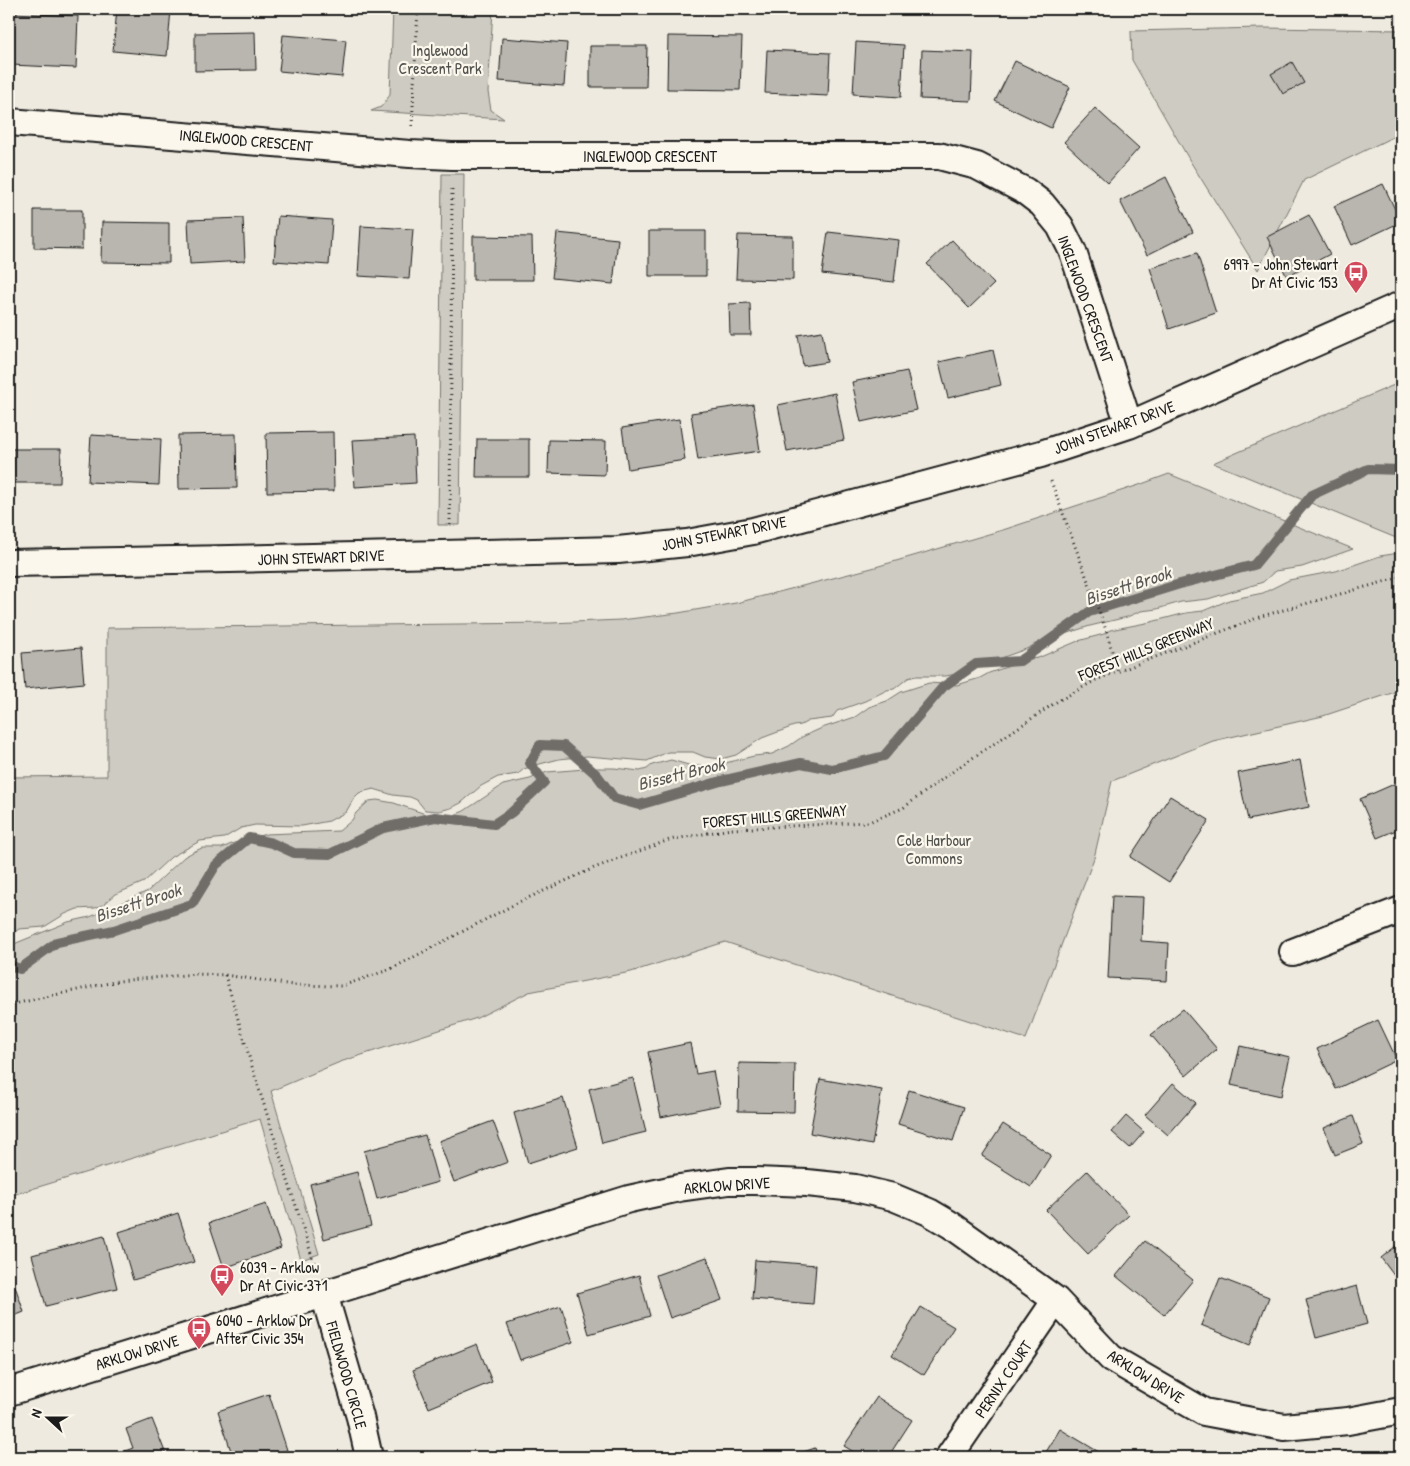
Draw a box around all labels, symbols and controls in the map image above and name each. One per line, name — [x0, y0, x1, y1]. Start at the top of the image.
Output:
park label: Inglewood Crescent Park — [398, 39, 482, 79]
street label: INGLEWOOD CRESCENT — [178, 123, 314, 157]
street label: INGLEWOOD CRESCENT — [583, 145, 718, 167]
street label: INGLEWOOD CRESCENT — [1053, 232, 1119, 366]
place label: 6997 - John Stewart Dr At Civic 153 — [1224, 253, 1338, 293]
bus stop icon: 6997 - John Stewart Dr At Civic 153 — [1343, 260, 1369, 294]
street label: JOHN STEWART DRIVE — [1050, 395, 1178, 459]
street label: JOHN STEWART DRIVE — [659, 510, 789, 556]
street label: JOHN STEWART DRIVE — [257, 544, 385, 570]
water label: Bissett Brook — [1082, 559, 1175, 611]
street label: FOREST HILLS GREENWAY — [1074, 612, 1217, 687]
water label: Bissett Brook — [635, 750, 728, 796]
street label: FOREST HILLS GREENWAY — [701, 799, 848, 833]
park label: Cole Harbour Commons — [896, 829, 972, 869]
water label: Bissett Brook — [92, 876, 185, 928]
street label: ARKLOW DRIVE — [683, 1171, 771, 1199]
place label: 6039 - Arklow Dr At Civic 371 — [240, 1256, 328, 1296]
bus stop icon: 6039 - Arklow Dr At Civic 371 — [209, 1263, 235, 1297]
place label: 6040 - Arklow Dr After Civic 354 — [216, 1309, 313, 1349]
bus stop icon: 6040 - Arklow Dr After Civic 354 — [186, 1316, 212, 1350]
street label: FIELDWOOD CIRCLE — [321, 1318, 373, 1431]
street label: ARKLOW DRIVE — [92, 1329, 182, 1375]
street label: PERNIX COURT — [969, 1336, 1037, 1422]
street label: ARKLOW DRIVE — [1103, 1344, 1189, 1408]
north arrow — [22, 1394, 72, 1444]
text: N — [25, 1406, 46, 1420]

